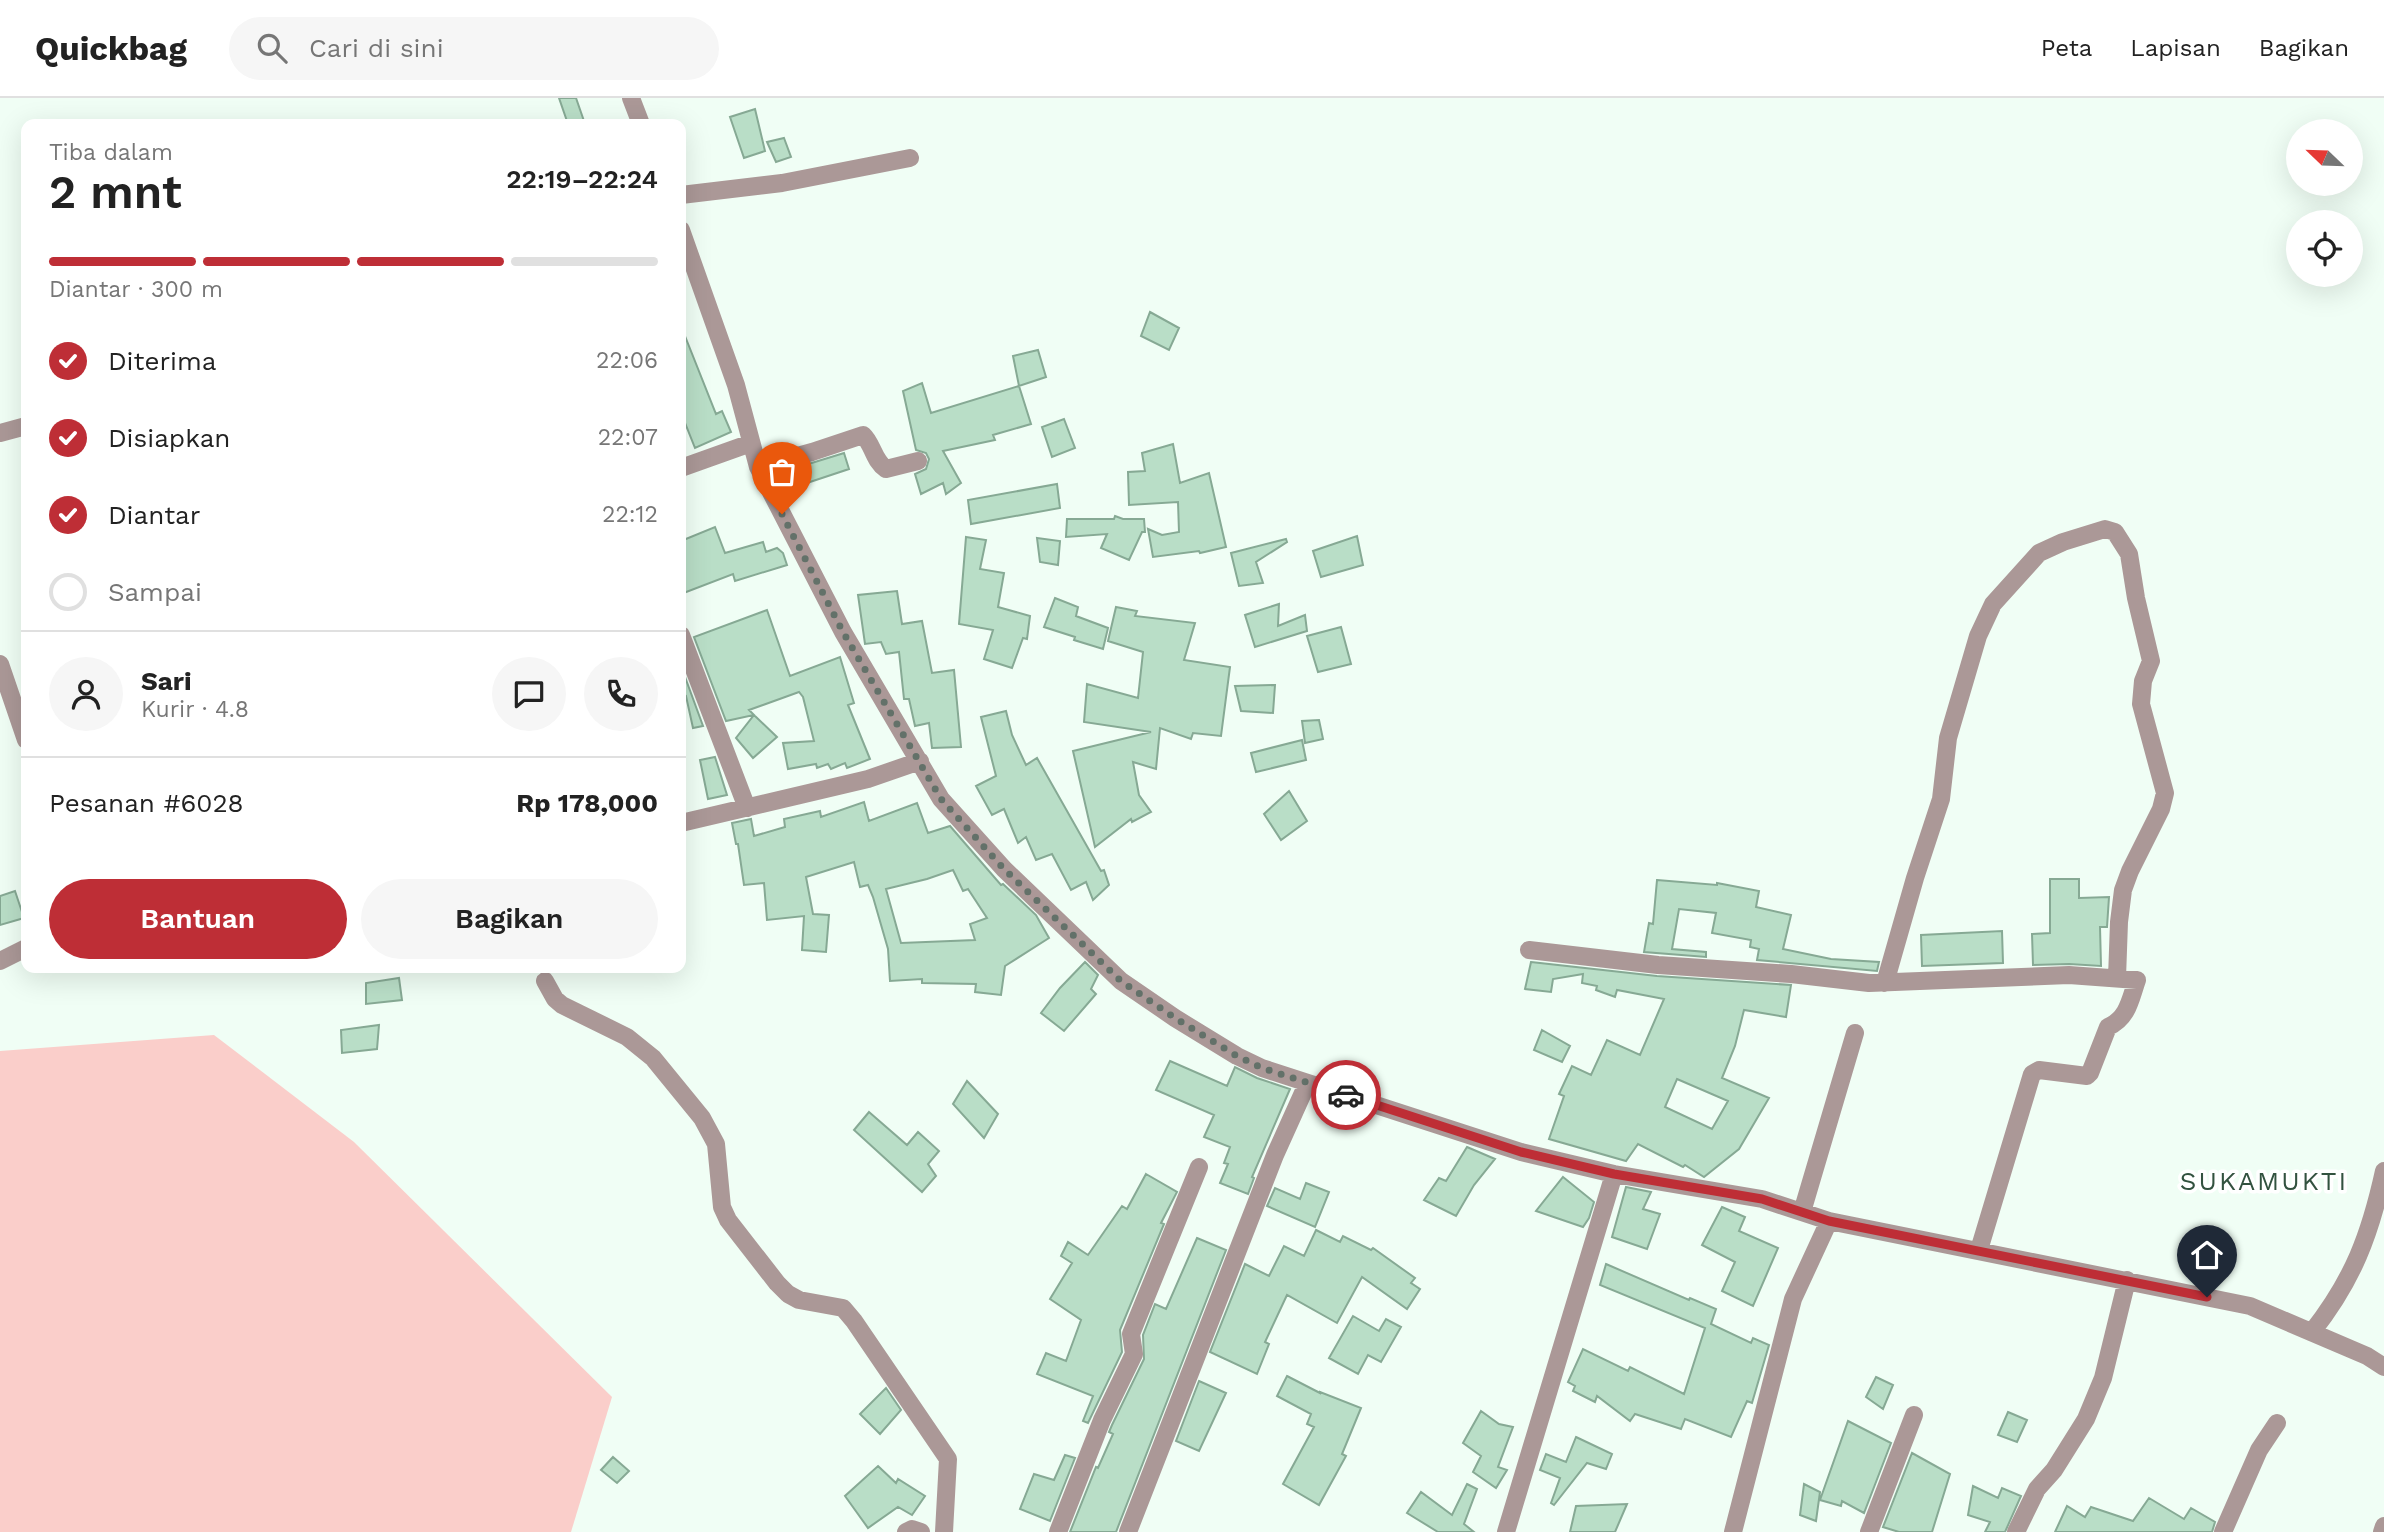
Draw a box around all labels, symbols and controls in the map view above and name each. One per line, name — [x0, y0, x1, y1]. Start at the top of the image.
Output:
search box — [229, 17, 719, 80]
text: Quickbag — [35, 29, 187, 68]
icon: search — [253, 29, 291, 67]
text: Cari di sini — [309, 33, 444, 63]
text: Peta — [2041, 34, 2092, 62]
text: Lapisan — [2130, 34, 2221, 62]
text: Bagikan — [2259, 34, 2349, 62]
north arrow — [2286, 119, 2362, 196]
map controls — [2286, 119, 2363, 287]
text: Tiba dalam — [49, 139, 173, 166]
text: 22:19–22:24 — [506, 164, 658, 194]
text: 2 mnt — [49, 165, 182, 219]
button: locate — [2286, 210, 2363, 287]
text: Diantar · 300 m — [49, 276, 223, 303]
icon: check — [49, 342, 87, 380]
text: Diterima — [108, 346, 216, 376]
text: 22:06 — [596, 347, 658, 374]
icon: check — [49, 419, 87, 457]
text: Disiapkan — [108, 423, 230, 453]
text: 22:07 — [598, 424, 658, 451]
pin — [752, 442, 812, 514]
icon: bag — [763, 453, 801, 491]
icon: check — [49, 496, 87, 534]
text: Diantar — [108, 500, 200, 530]
text: 22:12 — [602, 501, 658, 528]
text: Sampai — [108, 577, 202, 607]
button: person — [49, 657, 123, 731]
button: chat — [492, 657, 566, 731]
button: phone — [584, 657, 658, 731]
text: Sari — [141, 666, 191, 696]
text: Kurir · 4.8 — [141, 696, 249, 723]
text: Pesanan #6028 — [49, 788, 244, 818]
text: Rp 178,000 — [516, 788, 658, 818]
button: Bantuan — [49, 879, 347, 959]
button: Bagikan — [361, 879, 658, 959]
courier — [1311, 1060, 1381, 1130]
icon: car — [1327, 1076, 1365, 1114]
district label: SUKAMUKTI — [2180, 1166, 2348, 1196]
pin — [2177, 1225, 2237, 1297]
icon: home — [2188, 1236, 2226, 1274]

